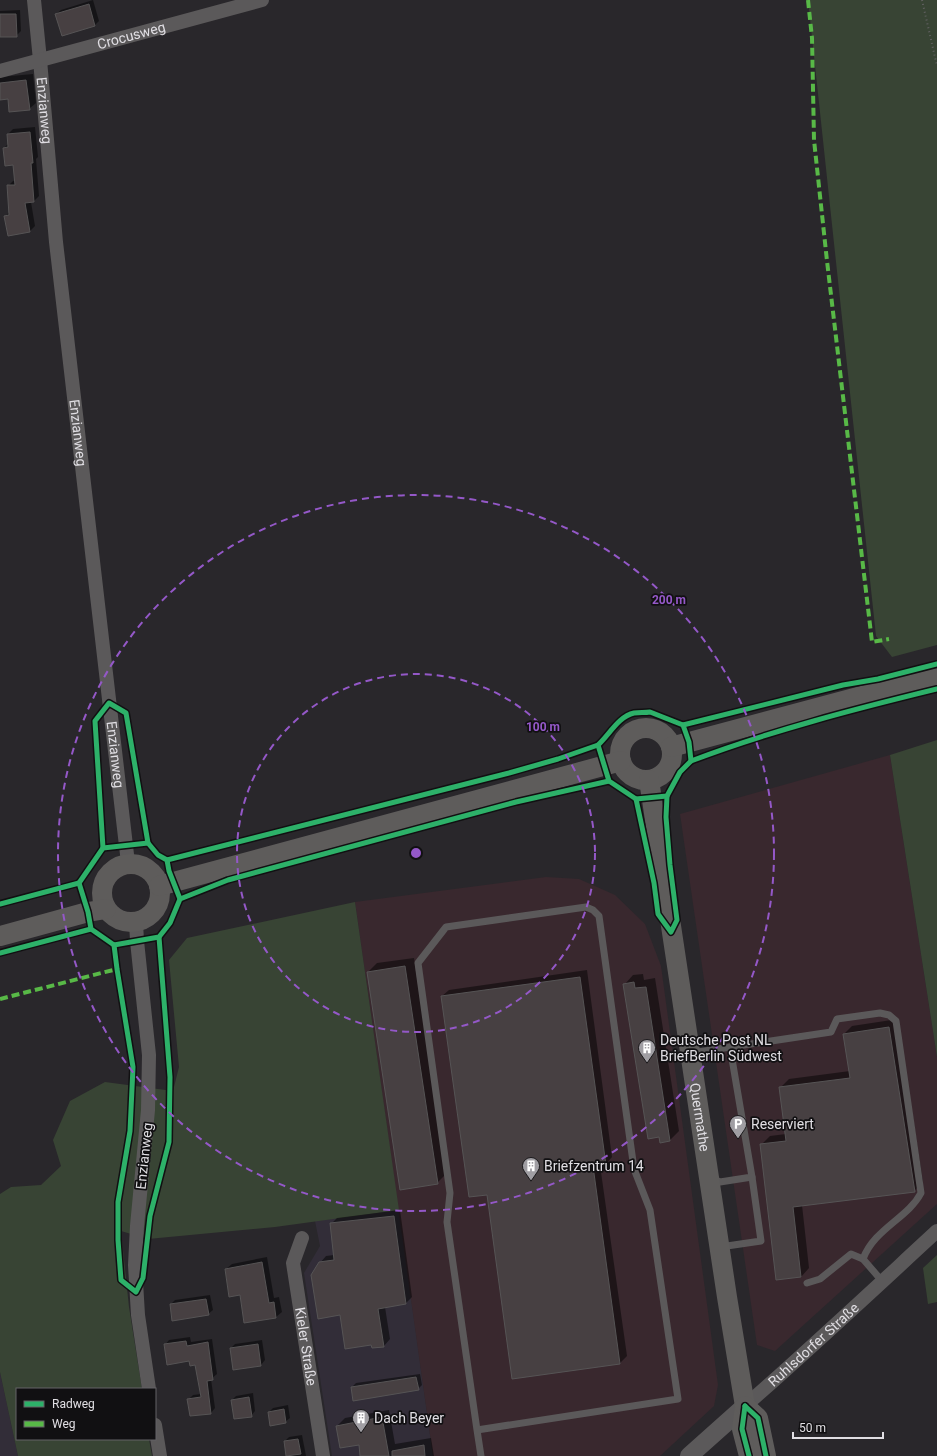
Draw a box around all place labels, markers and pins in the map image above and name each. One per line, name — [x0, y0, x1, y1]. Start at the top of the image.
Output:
centre of rings — [409, 846, 423, 860]
place label: Deutsche Post NL BriefBerlin Südwest — [660, 1032, 782, 1064]
building icon: Deutsche Post NL BriefBerlin Südwest — [637, 1038, 657, 1063]
parking icon: Reserviert — [728, 1114, 748, 1139]
place label: Reserviert — [751, 1116, 814, 1132]
building icon: Briefzentrum 14 — [521, 1156, 541, 1181]
place label: Briefzentrum 14 — [544, 1158, 644, 1174]
building icon: Dach Beyer — [351, 1408, 371, 1433]
place label: Dach Beyer — [374, 1410, 444, 1426]

